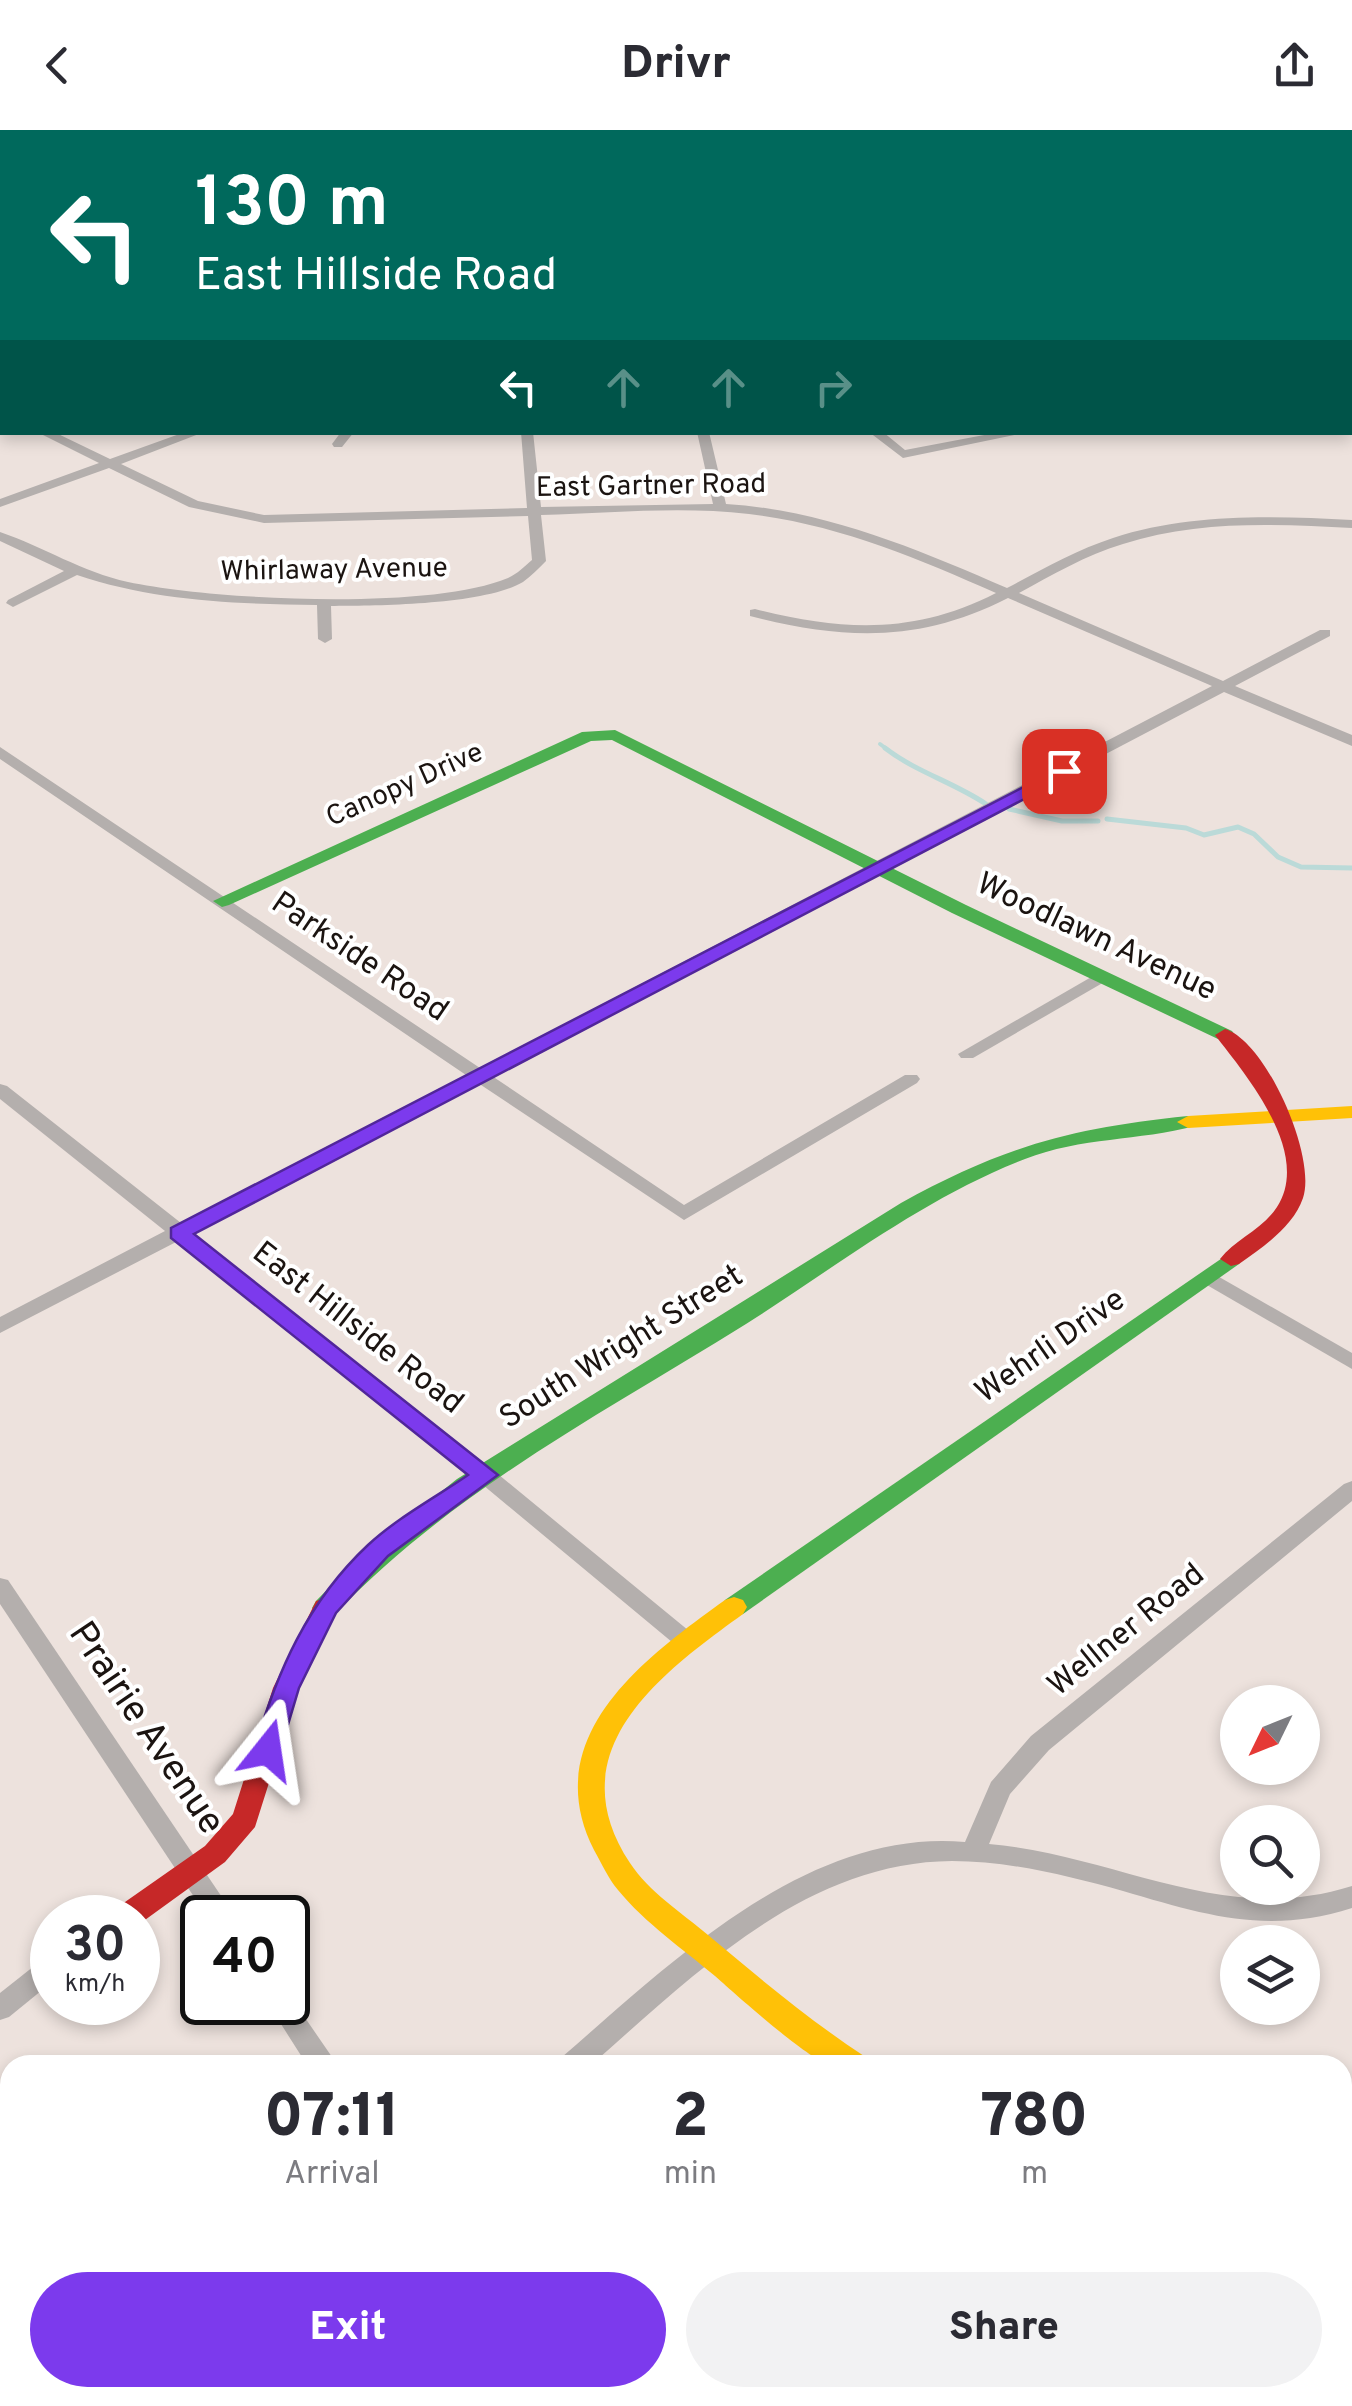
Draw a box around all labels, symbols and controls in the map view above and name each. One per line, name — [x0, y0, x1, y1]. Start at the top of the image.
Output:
text: Drivr — [621, 37, 731, 94]
icon: back — [30, 38, 85, 93]
icon: share — [1267, 38, 1322, 93]
text: 130 m — [195, 162, 389, 251]
icon: left — [30, 170, 160, 300]
text: East Hillside Road — [195, 249, 557, 306]
icon: left — [491, 360, 546, 415]
icon: ahead — [596, 360, 651, 415]
icon: ahead — [701, 360, 756, 415]
icon: right — [806, 360, 861, 415]
street label: East Gartner Road — [536, 467, 766, 507]
street label: Whirlaway Avenue — [220, 551, 448, 591]
pin — [1022, 729, 1107, 814]
street label: Canopy Drive — [321, 735, 489, 837]
icon: arrive — [1037, 744, 1092, 799]
street label: Woodlawn Avenue — [970, 865, 1222, 1011]
street label: Parkside Road — [263, 884, 455, 1032]
street label: East Hillside Road — [243, 1234, 471, 1424]
street label: South Wright Street — [493, 1257, 751, 1439]
street label: Wehrli Drive — [968, 1281, 1134, 1413]
street label: Wellner Road — [1040, 1556, 1214, 1706]
street label: Prairie Avenue — [56, 1613, 234, 1845]
north arrow — [1220, 1685, 1320, 1785]
map controls — [1220, 1685, 1320, 2025]
position arrow — [216, 1698, 320, 1802]
button: search — [1220, 1805, 1320, 1905]
speed limit sign: 40 — [180, 1895, 310, 2025]
text: 30 — [64, 1916, 126, 1979]
button: layers — [1220, 1925, 1320, 2025]
text: km/h — [65, 1969, 125, 2001]
text: 07:11 — [264, 2082, 400, 2158]
text: 2 — [672, 2082, 709, 2158]
text: 780 — [981, 2082, 1088, 2158]
text: Arrival — [284, 2155, 380, 2195]
text: min — [664, 2155, 717, 2195]
text: m — [1021, 2155, 1048, 2195]
button: Exit — [30, 2272, 666, 2387]
button: Share — [686, 2272, 1322, 2387]

